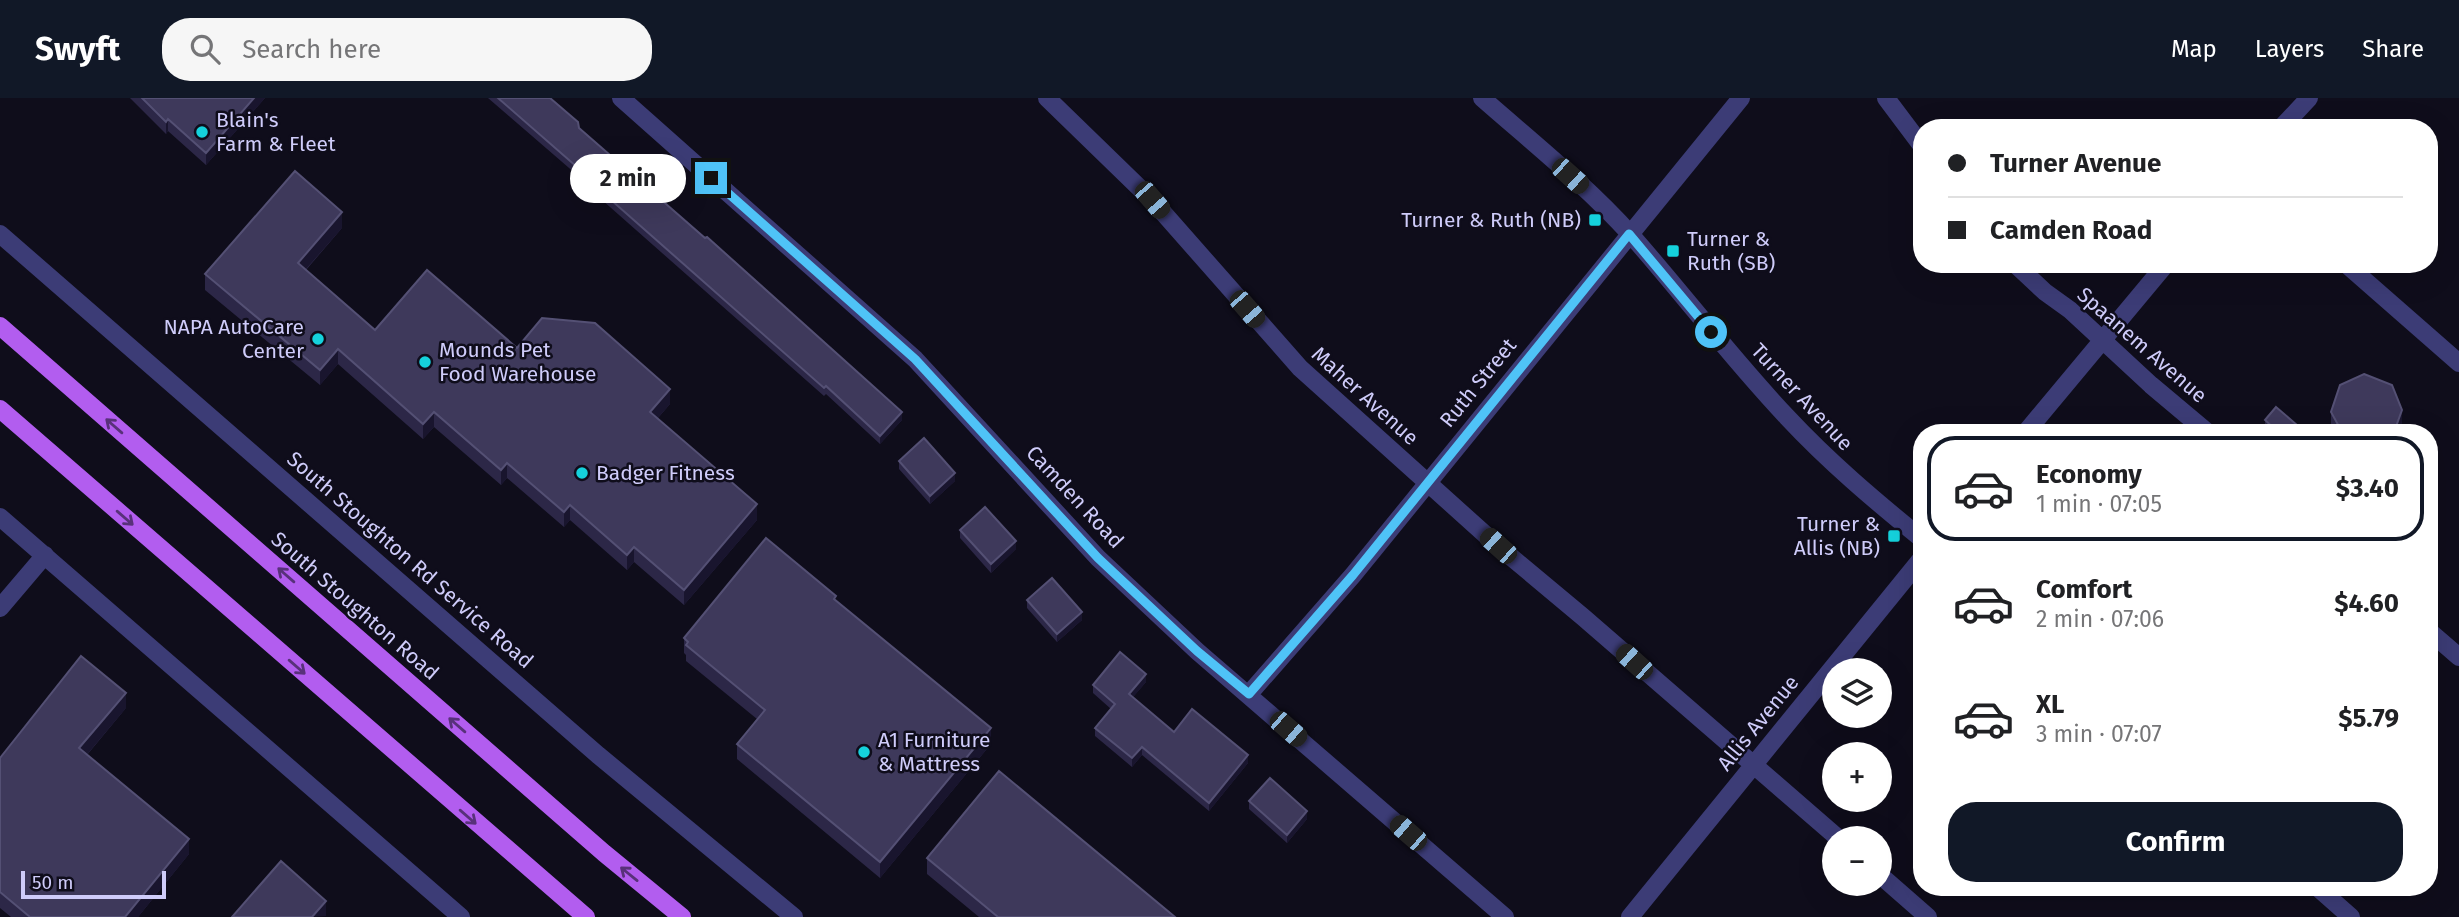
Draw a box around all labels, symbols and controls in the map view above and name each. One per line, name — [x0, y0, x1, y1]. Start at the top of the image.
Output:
search box — [162, 18, 652, 81]
text: Swyft — [35, 29, 120, 69]
icon: search — [186, 30, 224, 68]
text: Search here — [242, 34, 381, 65]
text: Map — [2171, 35, 2217, 63]
text: Layers — [2255, 35, 2324, 63]
text: Share — [2362, 35, 2424, 63]
place label: Blain's Farm & Fleet — [216, 107, 336, 157]
marker: Blain's Farm & Fleet — [194, 124, 210, 140]
text: Turner Avenue — [1990, 148, 2161, 179]
callout: 2 min — [571, 154, 686, 202]
car — [1548, 154, 1593, 198]
route end — [695, 162, 727, 194]
text: 2 min — [600, 164, 656, 192]
car — [1131, 177, 1174, 223]
place label: Turner & Ruth (NB) — [1401, 207, 1581, 233]
marker: Turner & Ruth (NB) — [1587, 212, 1603, 228]
text: Camden Road — [1990, 215, 2152, 246]
place label: Turner & Ruth (SB) — [1687, 226, 1775, 276]
marker: Turner & Ruth (SB) — [1665, 243, 1681, 259]
street label: Spaanem Avenue — [2072, 282, 2212, 408]
car — [1226, 286, 1269, 332]
place label: NAPA AutoCare Center — [163, 314, 304, 364]
route start — [1695, 316, 1727, 348]
marker: NAPA AutoCare Center — [310, 331, 326, 347]
street label: Ruth Street — [1434, 333, 1522, 433]
place label: Mounds Pet Food Warehouse — [439, 337, 596, 387]
street label: Turner Avenue — [1746, 338, 1858, 456]
street label: Maher Avenue — [1306, 341, 1424, 451]
marker: Mounds Pet Food Warehouse — [417, 354, 433, 370]
one-way arrow — [105, 418, 123, 434]
street label: Camden Road — [1021, 440, 1129, 554]
street label: South Stoughton Rd Service Road — [281, 446, 539, 674]
icon: car — [1952, 457, 2015, 520]
text: Economy — [2036, 459, 2142, 490]
place label: Badger Fitness — [596, 460, 735, 486]
marker: Badger Fitness — [574, 465, 590, 481]
text: $3.40 — [2336, 473, 2399, 504]
text: 1 min · 07:05 — [2036, 490, 2162, 518]
one-way arrow — [116, 510, 134, 526]
place label: Turner & Allis (NB) — [1794, 511, 1880, 561]
car — [1476, 524, 1521, 568]
street label: South Stoughton Road — [266, 526, 444, 686]
marker: Turner & Allis (NB) — [1886, 528, 1902, 544]
one-way arrow — [277, 567, 295, 583]
icon: car — [1952, 572, 2015, 635]
text: Comfort — [2036, 574, 2132, 605]
text: $4.60 — [2334, 588, 2399, 619]
text: 2 min · 07:06 — [2036, 605, 2164, 633]
car — [1612, 640, 1657, 684]
map controls — [1822, 658, 1892, 896]
button: layers — [1822, 658, 1892, 728]
one-way arrow — [288, 659, 306, 675]
street label: Allis Avenue — [1712, 670, 1804, 776]
icon: car — [1952, 687, 2015, 750]
text: XL — [2036, 689, 2064, 720]
text: $5.79 — [2338, 703, 2399, 734]
car — [1266, 707, 1311, 751]
one-way arrow — [448, 717, 466, 733]
text: 3 min · 07:07 — [2036, 720, 2162, 748]
place label: A1 Furniture & Mattress — [878, 727, 990, 777]
button: + — [1822, 742, 1892, 812]
marker: A1 Furniture & Mattress — [856, 744, 872, 760]
button: Confirm — [1948, 802, 2403, 882]
one-way arrow — [459, 809, 477, 825]
car — [1386, 811, 1431, 855]
button: − — [1822, 826, 1892, 896]
one-way arrow — [621, 866, 639, 881]
scale bar — [21, 868, 166, 900]
text: 50 m — [32, 871, 73, 894]

